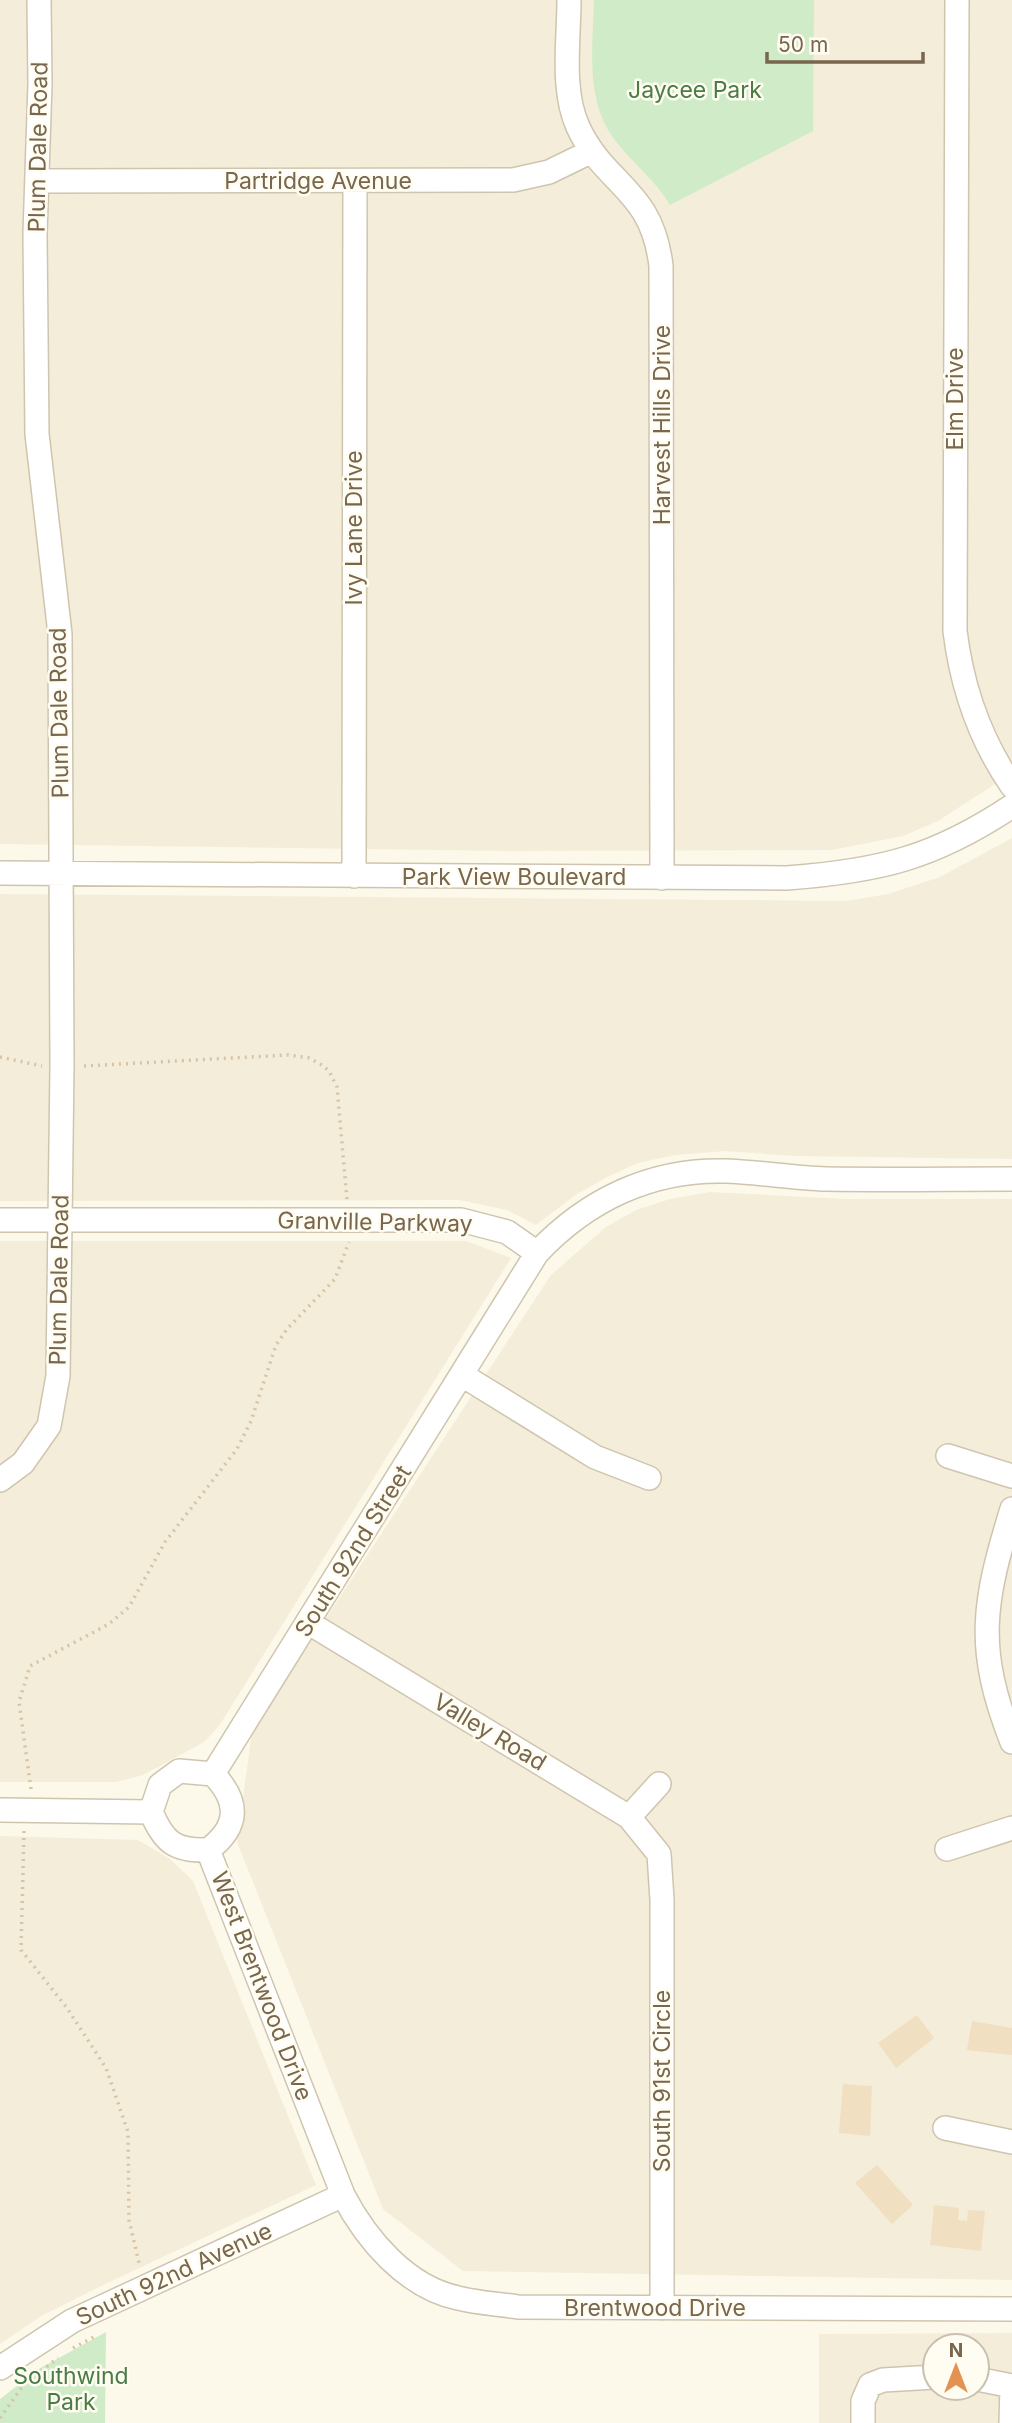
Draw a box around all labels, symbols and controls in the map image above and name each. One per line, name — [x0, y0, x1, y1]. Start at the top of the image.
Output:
scale bar — [767, 21, 923, 65]
text: 50 m — [778, 32, 828, 57]
street label: Plum Dale Road — [23, 61, 53, 233]
park label: Jaycee Park — [628, 76, 762, 104]
street label: Partridge Avenue — [224, 167, 412, 195]
street label: Harvest Hills Drive — [648, 325, 676, 525]
street label: Elm Drive — [941, 347, 969, 451]
street label: Ivy Lane Drive — [340, 450, 368, 606]
street label: Plum Dale Road — [44, 627, 74, 799]
street label: Park View Boulevard — [402, 863, 626, 891]
street label: Plum Dale Road — [44, 1194, 74, 1366]
street label: Granville Parkway — [277, 1206, 473, 1238]
street label: South 92nd Street — [289, 1460, 417, 1642]
street label: Valley Road — [429, 1687, 551, 1777]
street label: West Brentwood Drive — [205, 1868, 319, 2104]
street label: South 91st Circle — [648, 1990, 676, 2172]
street label: South 92nd Avenue — [72, 2216, 276, 2332]
street label: Brentwood Drive — [564, 2294, 746, 2322]
north arrow — [921, 2332, 991, 2402]
text: N — [949, 2339, 963, 2362]
park label: Southwind Park — [13, 2362, 129, 2416]

